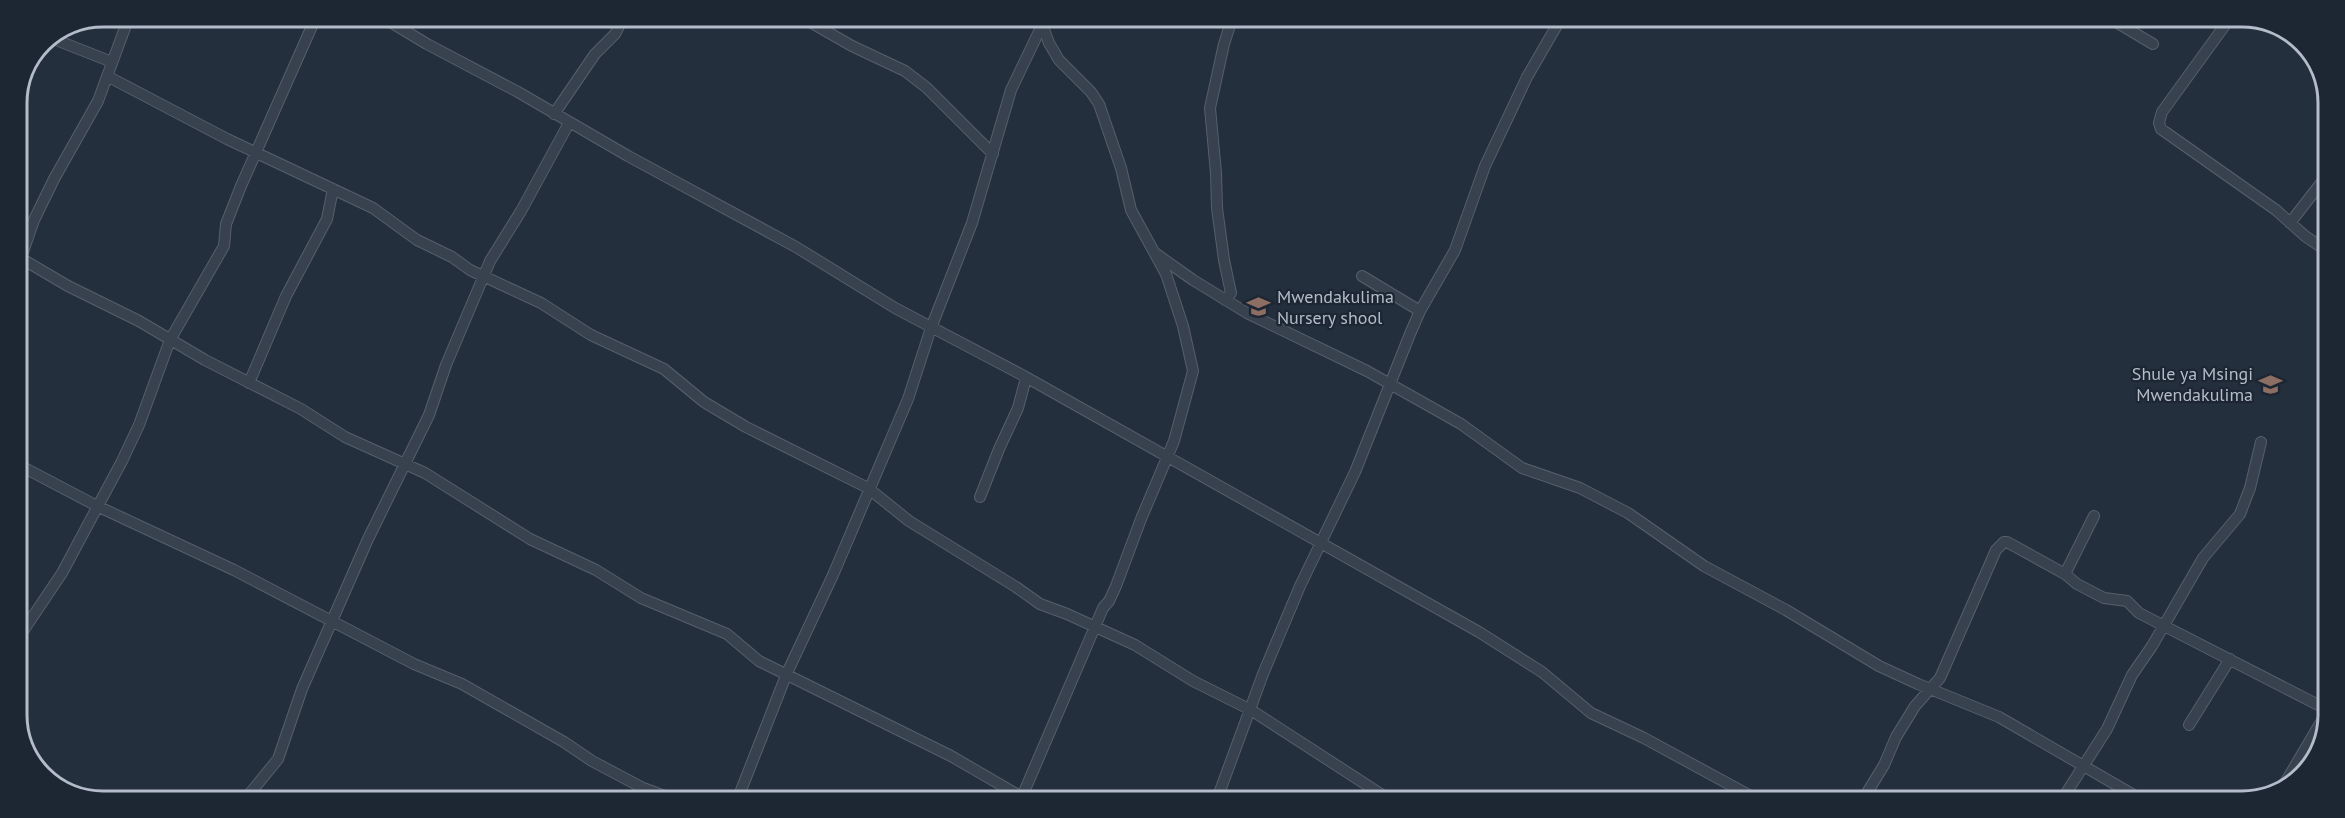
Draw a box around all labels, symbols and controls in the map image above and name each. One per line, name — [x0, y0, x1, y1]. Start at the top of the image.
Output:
place label: Mwendakulima Nursery shool — [1277, 285, 1394, 329]
school or university icon: Mwendakulima Nursery shool — [1246, 294, 1272, 320]
place label: Shule ya Msingi Mwendakulima — [2132, 362, 2253, 406]
school or university icon: Shule ya Msingi Mwendakulima — [2258, 371, 2284, 397]

